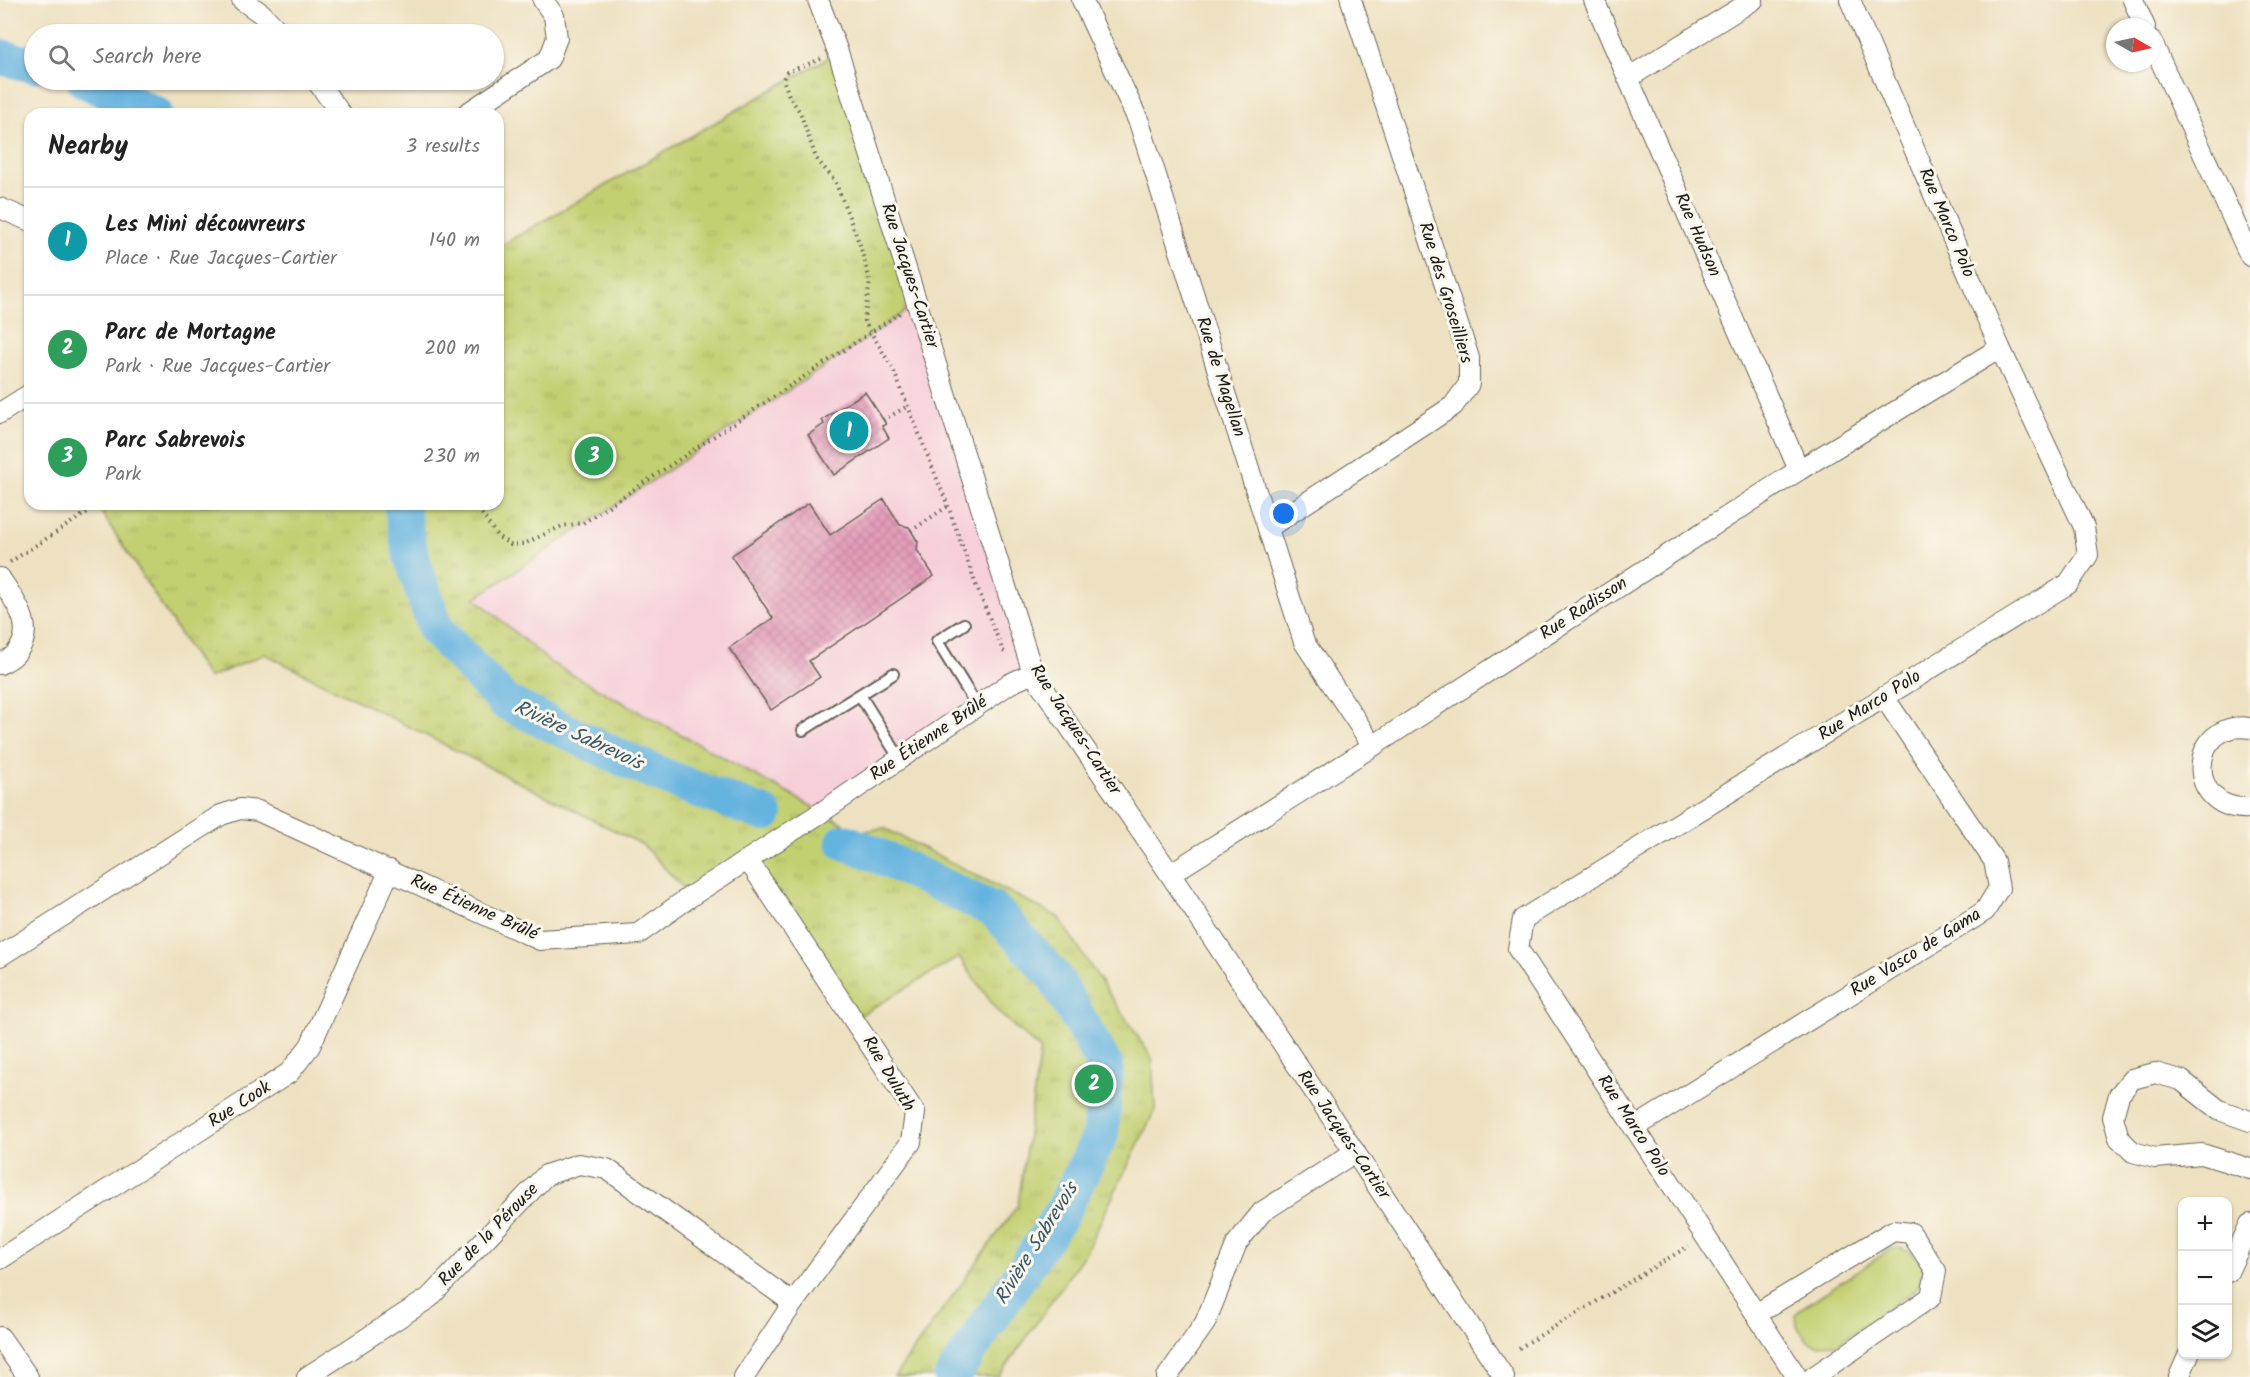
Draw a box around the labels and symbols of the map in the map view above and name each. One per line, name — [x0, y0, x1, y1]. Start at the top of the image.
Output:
north arrow — [2106, 18, 2160, 72]
street label: Rue Marco Polo — [1910, 163, 1982, 283]
street label: Rue Hudson — [1666, 188, 1728, 282]
street label: Rue Jacques-Cartier — [872, 200, 946, 353]
street label: Rue des Groseilliers — [1410, 219, 1480, 368]
street label: Rue de Magellan — [1187, 313, 1253, 441]
pin: 1 — [830, 408, 868, 454]
pin: 3 — [574, 434, 614, 478]
your location — [1269, 499, 1298, 528]
street label: Rue Radisson — [1534, 570, 1634, 648]
street label: Rue Jacques-Cartier — [1022, 659, 1129, 802]
street label: Rue Marco Polo — [1813, 663, 1927, 749]
street label: Rue Étienne Brûlé — [864, 688, 995, 789]
water label: Rivière Sabrevois — [508, 692, 650, 781]
street label: Rue Étienne Brûlé — [405, 867, 544, 950]
street label: Rue Vasco de Gama — [1845, 901, 1987, 1005]
street label: Rue Duluth — [854, 1030, 922, 1118]
pin: 2 — [1074, 1062, 1114, 1106]
street label: Rue Jacques-Cartier — [1289, 1064, 1398, 1207]
street label: Rue Marco Polo — [1589, 1069, 1677, 1183]
street label: Rue Cook — [203, 1073, 278, 1136]
water label: Rivière Sabrevois — [987, 1175, 1089, 1311]
street label: Rue de la Pérouse — [432, 1176, 546, 1294]

